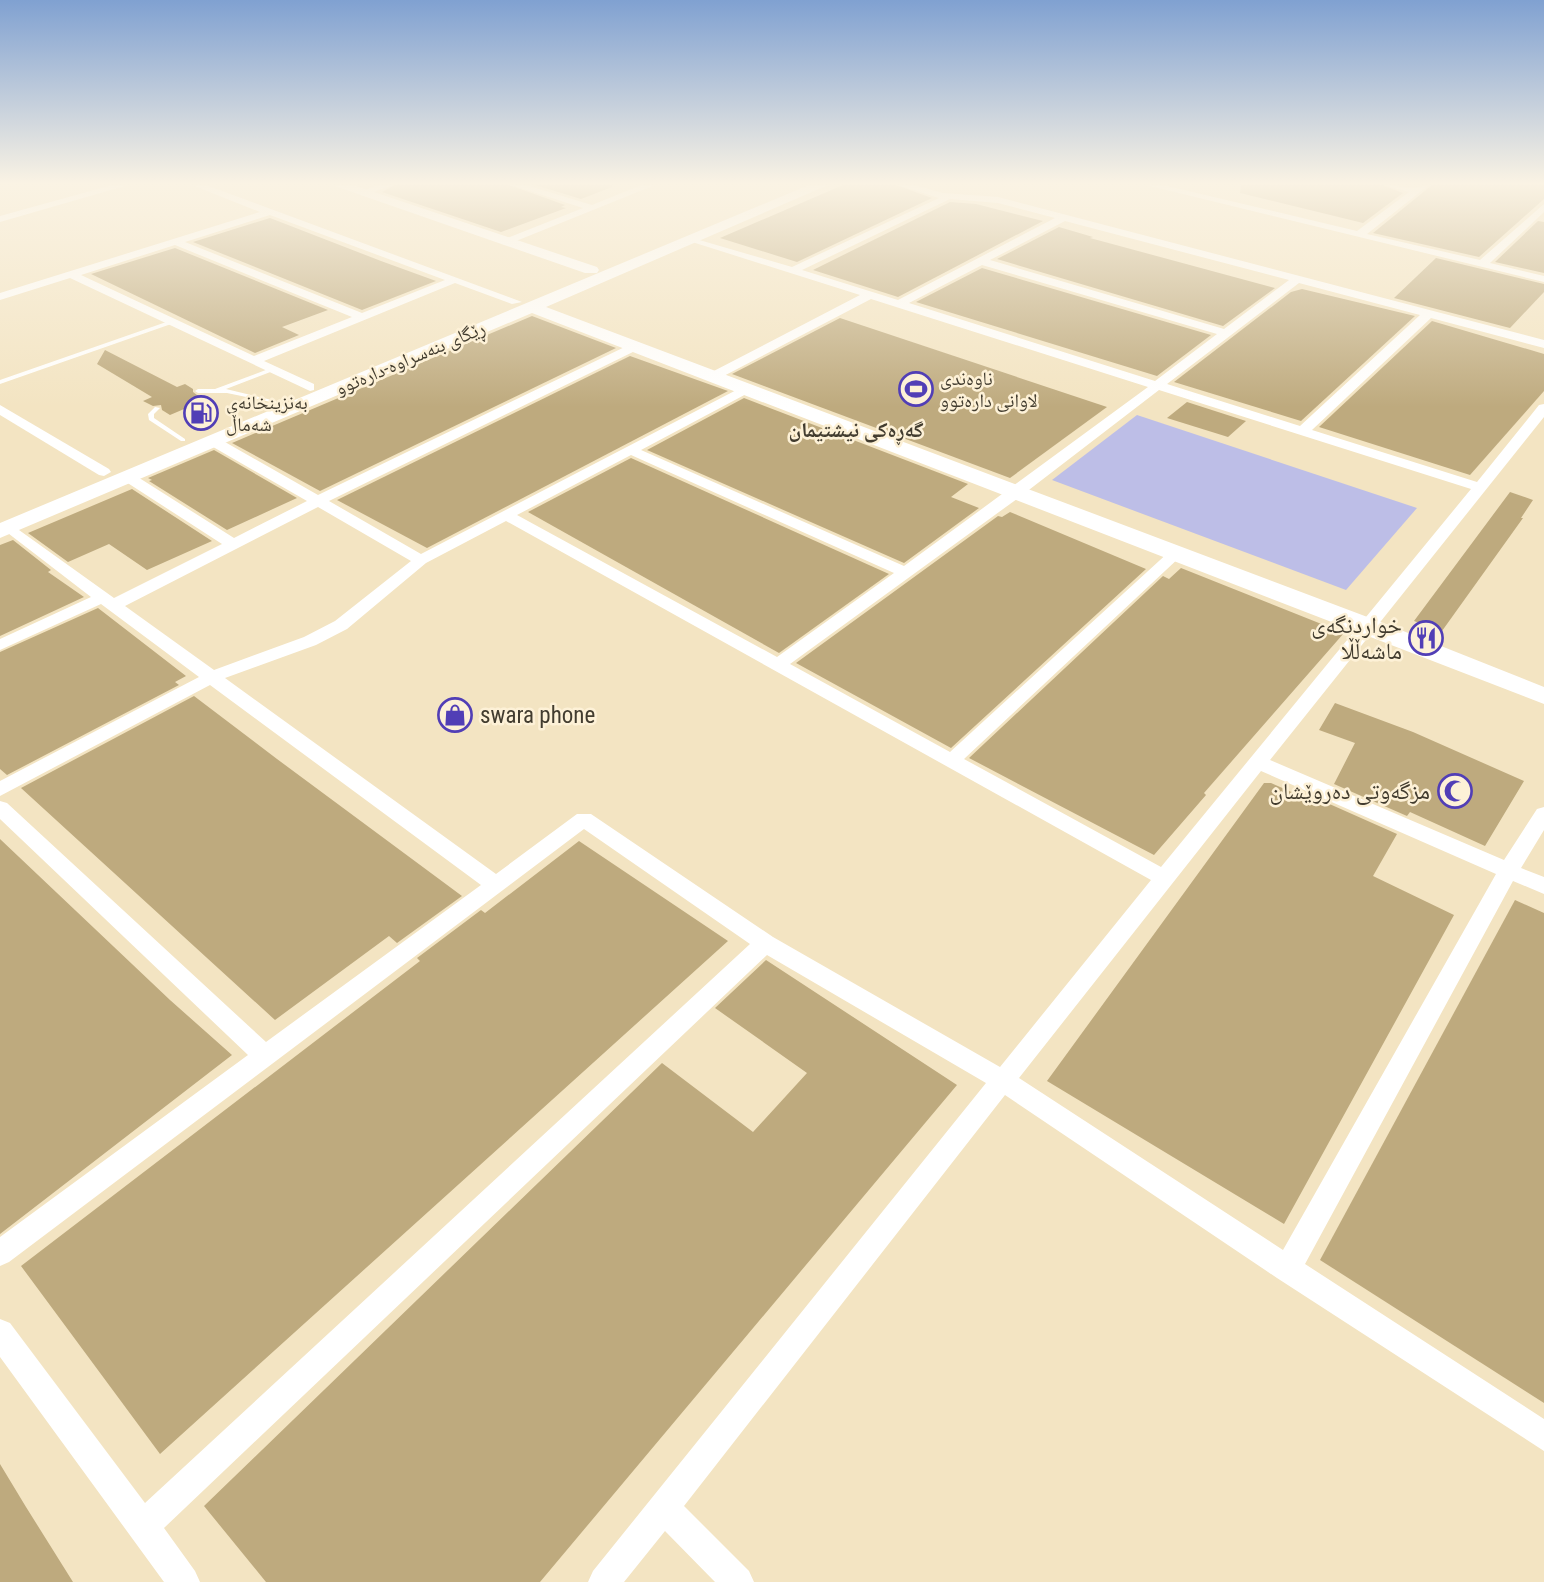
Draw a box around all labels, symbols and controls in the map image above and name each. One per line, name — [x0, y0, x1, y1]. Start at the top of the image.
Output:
street label: ڕێگای بنەسراوە-دارەتوو — [332, 316, 490, 403]
place label: ناوەندی لاوانی دارەتوو — [940, 367, 1038, 412]
sports icon: ناوەندی لاوانی دارەتوو — [897, 370, 935, 408]
place label: بەنزینخانەی شەماڵ — [226, 391, 308, 436]
fuel station icon: بەنزینخانەی شەماڵ — [182, 394, 220, 432]
district label: گەڕەکی نیشتیمان — [788, 418, 924, 446]
place label: خواردنگەی ماشەڵڵا — [1311, 612, 1402, 665]
restaurant icon: خواردنگەی ماشەڵڵا — [1407, 619, 1445, 657]
shop icon: swara phone — [436, 696, 474, 734]
place label: swara phone — [480, 702, 595, 729]
mosque icon: مزگەوتی دەروێشان — [1436, 772, 1474, 810]
place label: مزگەوتی دەروێشان — [1270, 778, 1430, 805]

